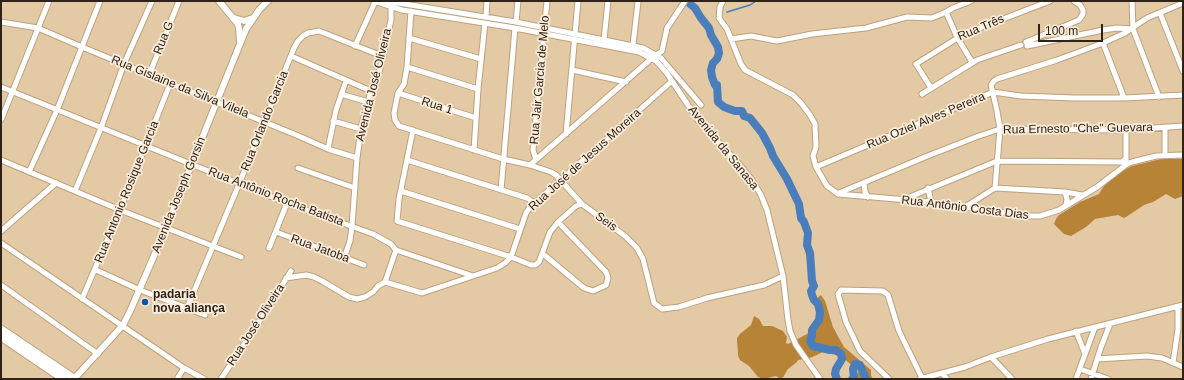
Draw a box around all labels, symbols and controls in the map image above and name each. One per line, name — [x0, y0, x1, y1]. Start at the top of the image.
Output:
street label: Rua Três — [956, 12, 1006, 44]
street label: Rua Jair Garcia de Melo — [527, 15, 553, 145]
scale bar — [1040, 16, 1105, 42]
street label: Rua G — [151, 19, 177, 57]
text: 100 m — [1045, 24, 1078, 38]
street label: Avenida José Oliveira — [353, 27, 395, 143]
street label: Rua Gislaine da Silva Vilela — [109, 53, 251, 121]
street label: Rua Orlando Garcia — [238, 69, 292, 173]
street label: Rua Oziel Alves Pereira — [865, 89, 987, 153]
street label: Rua 1 — [420, 94, 454, 118]
street label: Avenida da Sanasa — [685, 103, 761, 193]
street label: Rua José de Jesus Moreira — [526, 106, 644, 214]
street label: Rua Antonio Rosique Garcia — [92, 119, 162, 265]
street label: Rua Ernesto "Che" Guevara — [1003, 120, 1153, 138]
street label: Avenida Joseph Gorsin — [149, 135, 209, 255]
street label: Rua Antônio Rocha Batista — [206, 164, 346, 230]
street label: Rua Antônio Costa Dias — [901, 193, 1029, 223]
street label: Seis — [592, 209, 620, 235]
street label: Rua Jatoba — [289, 232, 351, 266]
street label: Rua José Oliveira — [224, 281, 288, 369]
place label: padaria nova aliança — [153, 288, 225, 316]
marker: padaria nova aliança — [140, 297, 150, 307]

